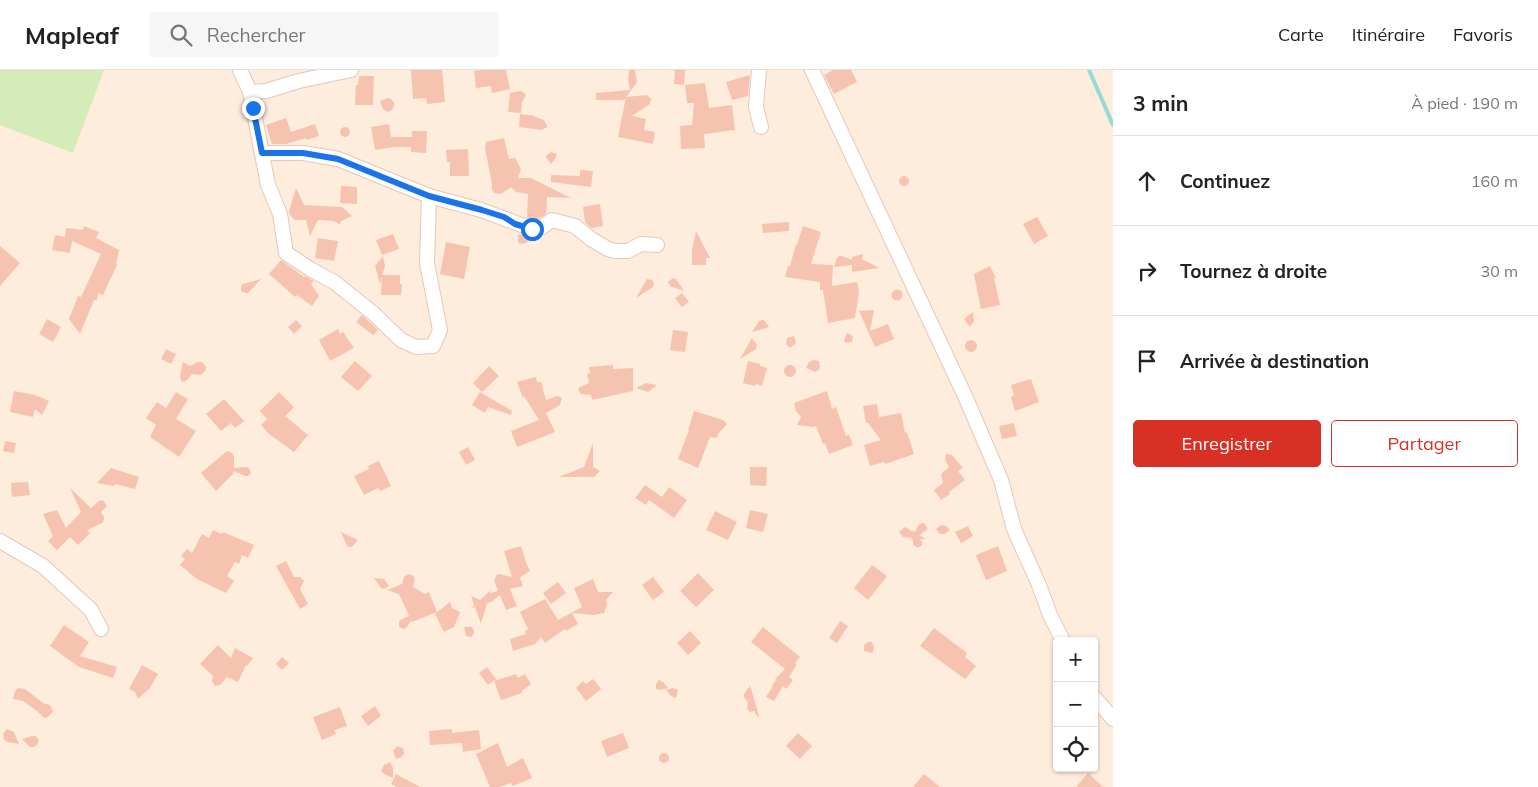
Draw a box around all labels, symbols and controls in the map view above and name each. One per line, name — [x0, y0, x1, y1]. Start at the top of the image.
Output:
search box — [149, 12, 499, 57]
text: Mapleaf — [25, 20, 119, 50]
icon: search — [167, 21, 195, 49]
text: Rechercher — [207, 23, 305, 47]
text: Carte — [1278, 23, 1324, 46]
text: Itinéraire — [1352, 23, 1425, 46]
text: Favoris — [1453, 23, 1513, 46]
text: 3 min — [1133, 90, 1188, 116]
text: À pied · 190 m — [1411, 93, 1518, 113]
route end — [242, 97, 265, 120]
icon: ahead — [1133, 167, 1161, 195]
text: Continuez — [1180, 169, 1270, 193]
text: 160 m — [1471, 171, 1518, 191]
route start — [521, 218, 544, 241]
icon: right — [1133, 257, 1161, 285]
text: Tournez à droite — [1180, 259, 1327, 283]
text: 30 m — [1481, 261, 1518, 281]
icon: arrive — [1133, 347, 1161, 375]
text: Arrivée à destination — [1180, 349, 1369, 373]
button: Enregistrer — [1133, 420, 1321, 467]
button: Partager — [1331, 420, 1518, 467]
map controls — [1053, 637, 1098, 772]
button: + — [1053, 637, 1098, 682]
button: − — [1053, 682, 1098, 727]
button: locate — [1053, 727, 1098, 772]

